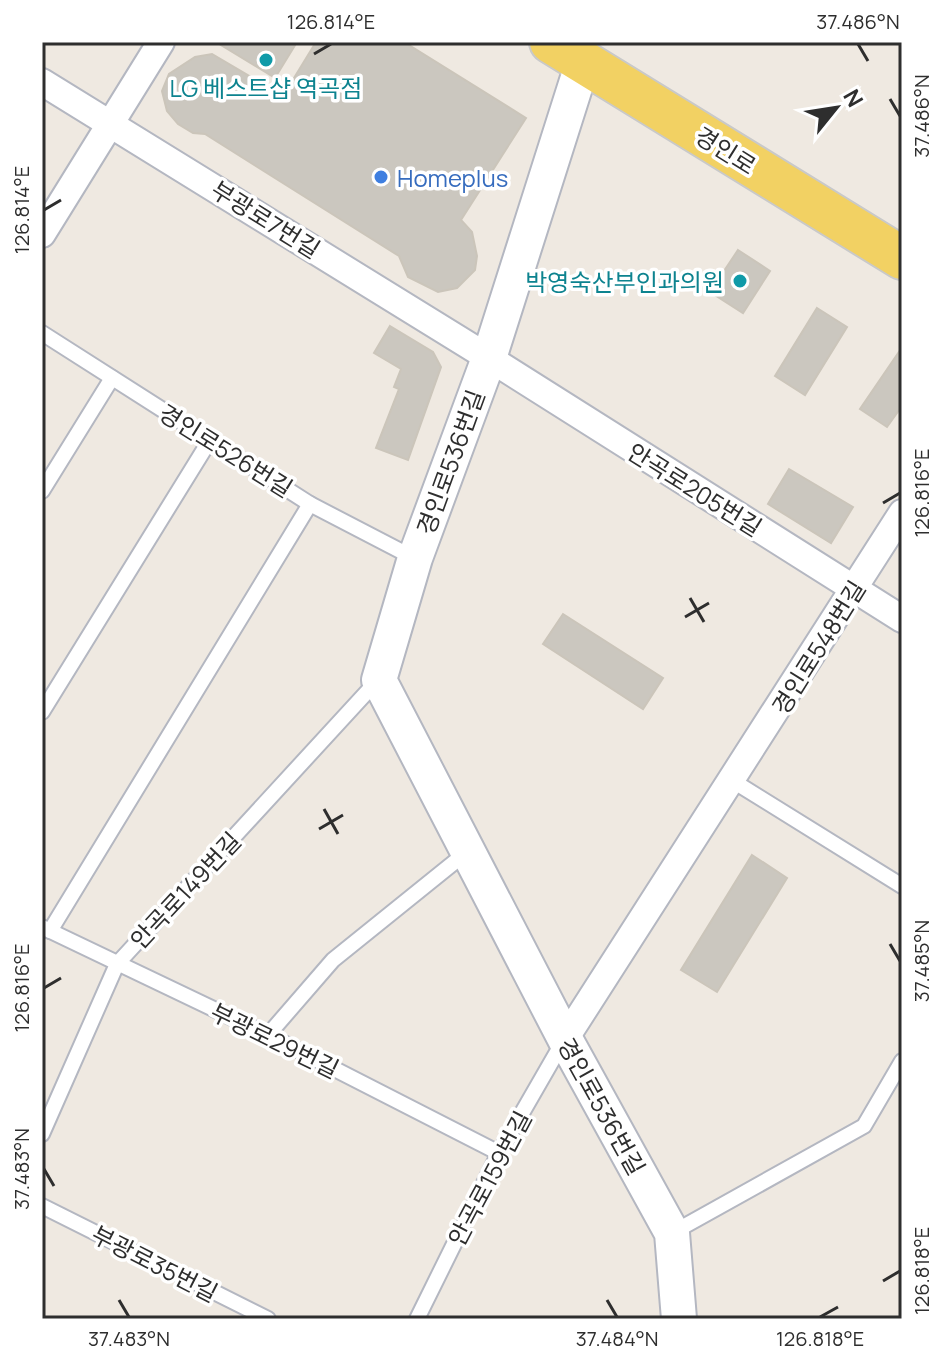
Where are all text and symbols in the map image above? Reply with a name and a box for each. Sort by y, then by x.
text: 126.814°E [287,8,375,35]
text: 37.486°N [816,8,900,35]
marker: LG 베스트샵 역곡점 [257,51,275,69]
north arrow [796,68,876,148]
place label: LG 베스트샵 역곡점 [170,71,362,104]
text: 37.486°N [908,74,935,158]
text: N [836,84,870,112]
street label: 경인로 [689,118,763,182]
place label: Homeplus [397,161,508,194]
text: 126.814°E [8,166,35,254]
marker: Homeplus [372,168,390,186]
street label: 부광로7번길 [205,173,327,265]
place label: 박영숙산부인과의원 [525,265,724,298]
marker: 박영숙산부인과의원 [731,272,749,290]
street label: 경인로536번길 [408,385,492,539]
street label: 경인로526번길 [153,396,299,504]
street label: 안곡로205번길 [622,435,768,543]
text: 126.816°E [908,449,935,537]
street label: 경인로548번길 [764,574,872,720]
street label: 안곡로149번길 [122,824,248,956]
text: 37.485°N [908,920,935,1002]
text: 126.816°E [8,944,35,1032]
street label: 부광로29번길 [205,995,345,1085]
street label: 경인로536번길 [551,1031,653,1181]
street label: 안곡로159번길 [440,1105,538,1251]
text: 37.483°N [8,1128,35,1210]
street label: 부광로35번길 [86,1217,224,1309]
text: 126.818°E [908,1227,935,1315]
text: 37.483°N [88,1325,170,1352]
text: 37.484°N [576,1325,658,1352]
text: 126.818°E [776,1325,864,1352]

